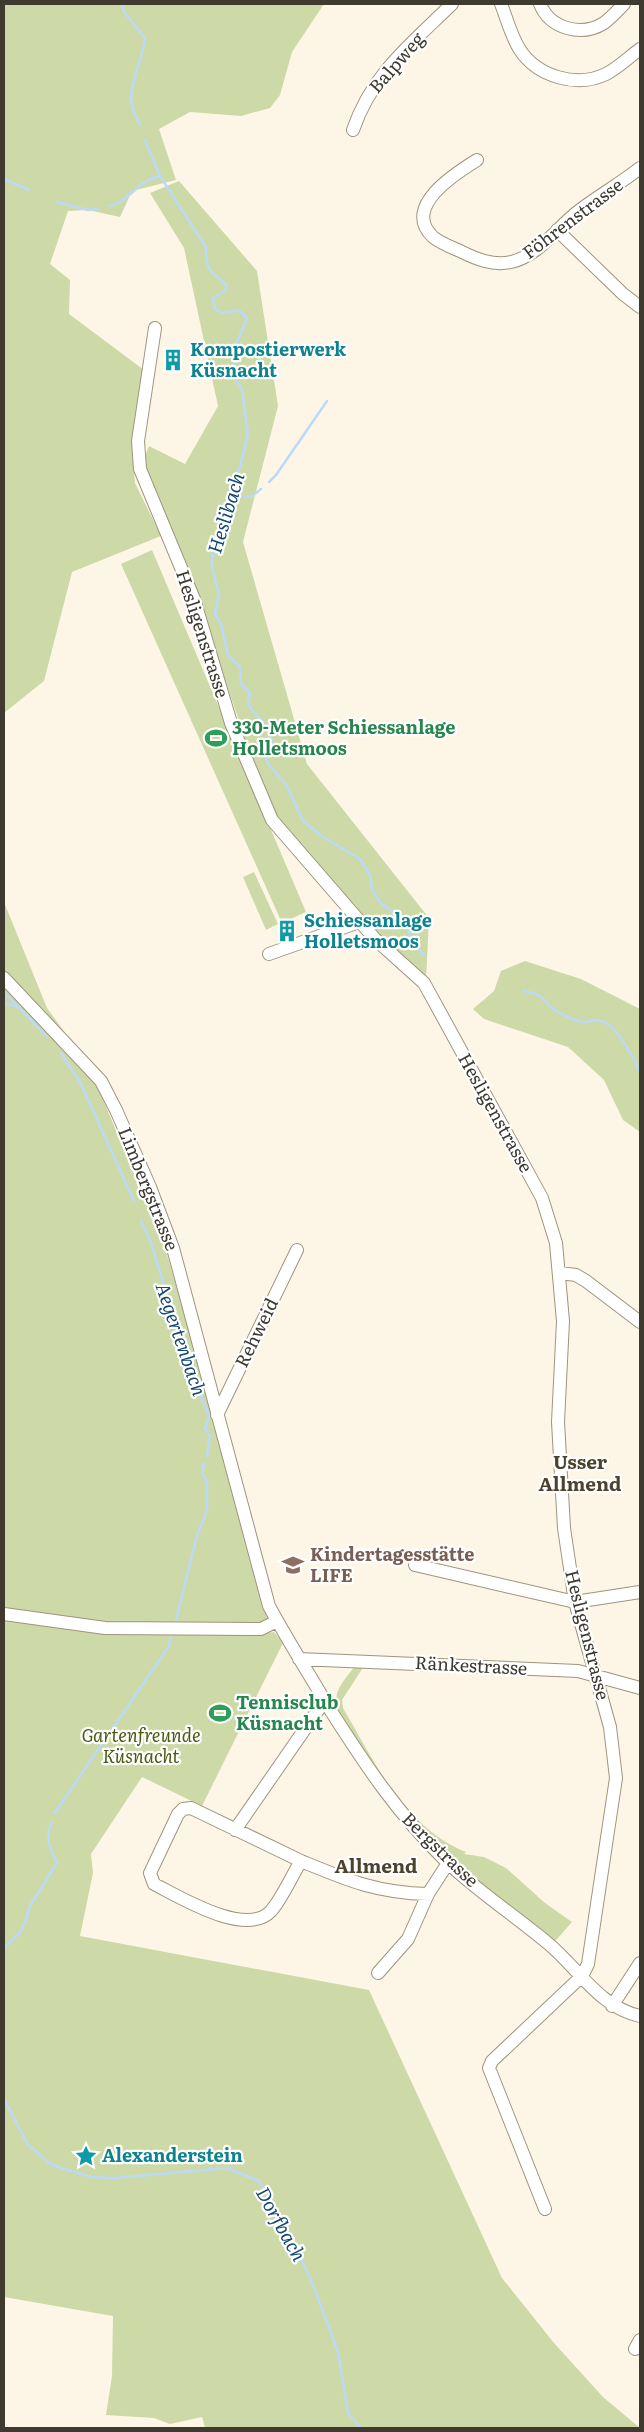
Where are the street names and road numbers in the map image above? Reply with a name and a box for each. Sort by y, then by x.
street label: Balpweg [362,25,431,98]
street label: Föhrenstrasse [516,171,628,265]
street label: Hesligenstrasse [170,566,237,701]
street label: Hesligenstrasse [452,1047,540,1177]
street label: Limbergstrasse [112,1123,186,1254]
street label: Rehweid [227,1293,284,1372]
street label: Hesligenstrasse [559,1567,618,1703]
street label: Ränkestrasse [414,1648,528,1681]
street label: Bergstrasse [397,1805,486,1893]

